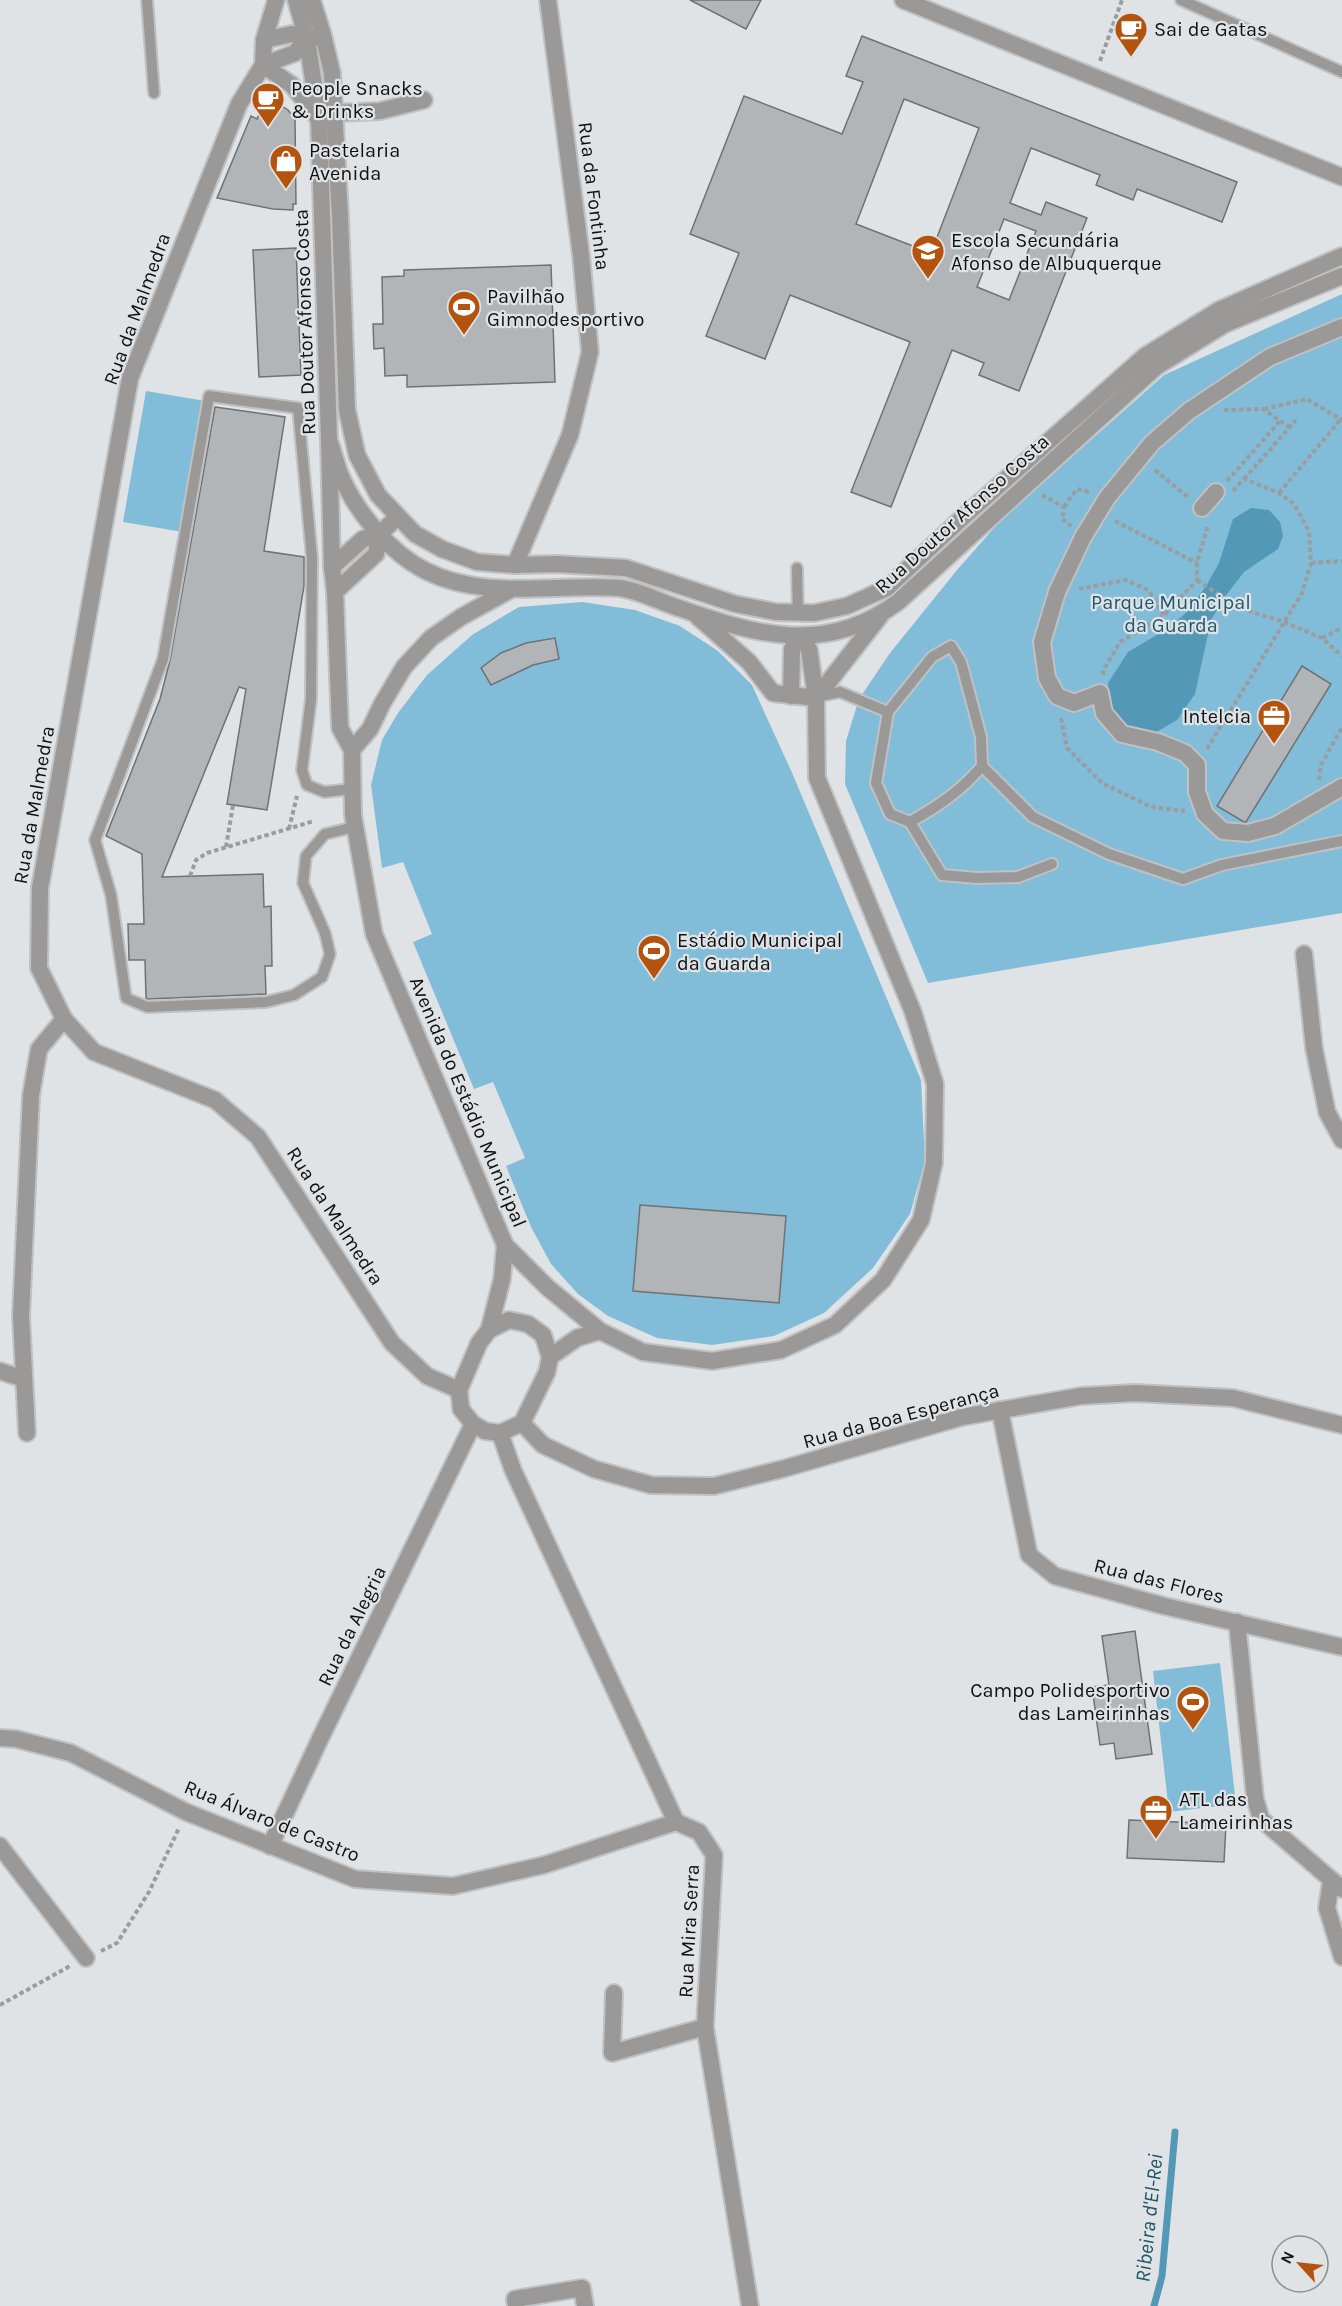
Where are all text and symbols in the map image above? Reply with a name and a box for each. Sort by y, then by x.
cafe icon: Sai de Gatas [1113,11,1149,58]
place label: Sai de Gatas [1154,18,1268,41]
place label: People Snacks & Drinks [291,77,423,123]
cafe icon: People Snacks & Drinks [250,81,286,128]
street label: Rua da Fontinha [573,121,615,271]
place label: Pastelaria Avenida [309,139,400,185]
shop icon: Pastelaria Avenida [268,143,304,190]
street label: Rua Doutor Afonso Costa [290,209,320,435]
place label: Escola Secundária Afonso de Albuquerque [951,229,1162,275]
street label: Rua da Malmedra [99,230,175,388]
school or university icon: Escola Secundária Afonso de Albuquerque [910,233,946,280]
place label: Pavilhão Gimnodesportivo [487,285,645,331]
sports icon: Pavilhão Gimnodesportivo [446,289,482,336]
street label: Rua Doutor Afonso Costa [870,430,1054,598]
park label: Parque Municipal da Guarda [1091,591,1251,637]
office icon: Intelcia [1256,698,1292,745]
place label: Intelcia [1183,705,1251,728]
street label: Rua da Malmedra [9,724,59,886]
place label: Estádio Municipal da Guarda [677,929,842,975]
sports icon: Estádio Municipal da Guarda [636,933,672,980]
street label: Avenida do Estádio Municipal [405,973,531,1231]
street label: Rua da Malmedra [282,1142,388,1290]
street label: Rua da Boa Esperança [800,1379,1002,1453]
street label: Rua das Flores [1092,1554,1226,1608]
street label: Rua da Alegria [313,1562,391,1690]
place label: Campo Polidesportivo das Lameirinhas [970,1679,1170,1725]
sports icon: Campo Polidesportivo das Lameirinhas [1175,1684,1211,1731]
street label: Rua Álvaro de Castro [181,1774,364,1867]
place label: ATL das Lameirinhas [1179,1788,1293,1834]
office icon: ATL das Lameirinhas [1138,1793,1174,1840]
street label: Rua Mira Serra [674,1864,704,1998]
water label: Ribeira d'El-Rei [1130,2152,1168,2284]
north arrow [1270,2234,1330,2294]
text: N [1276,2248,1298,2267]

